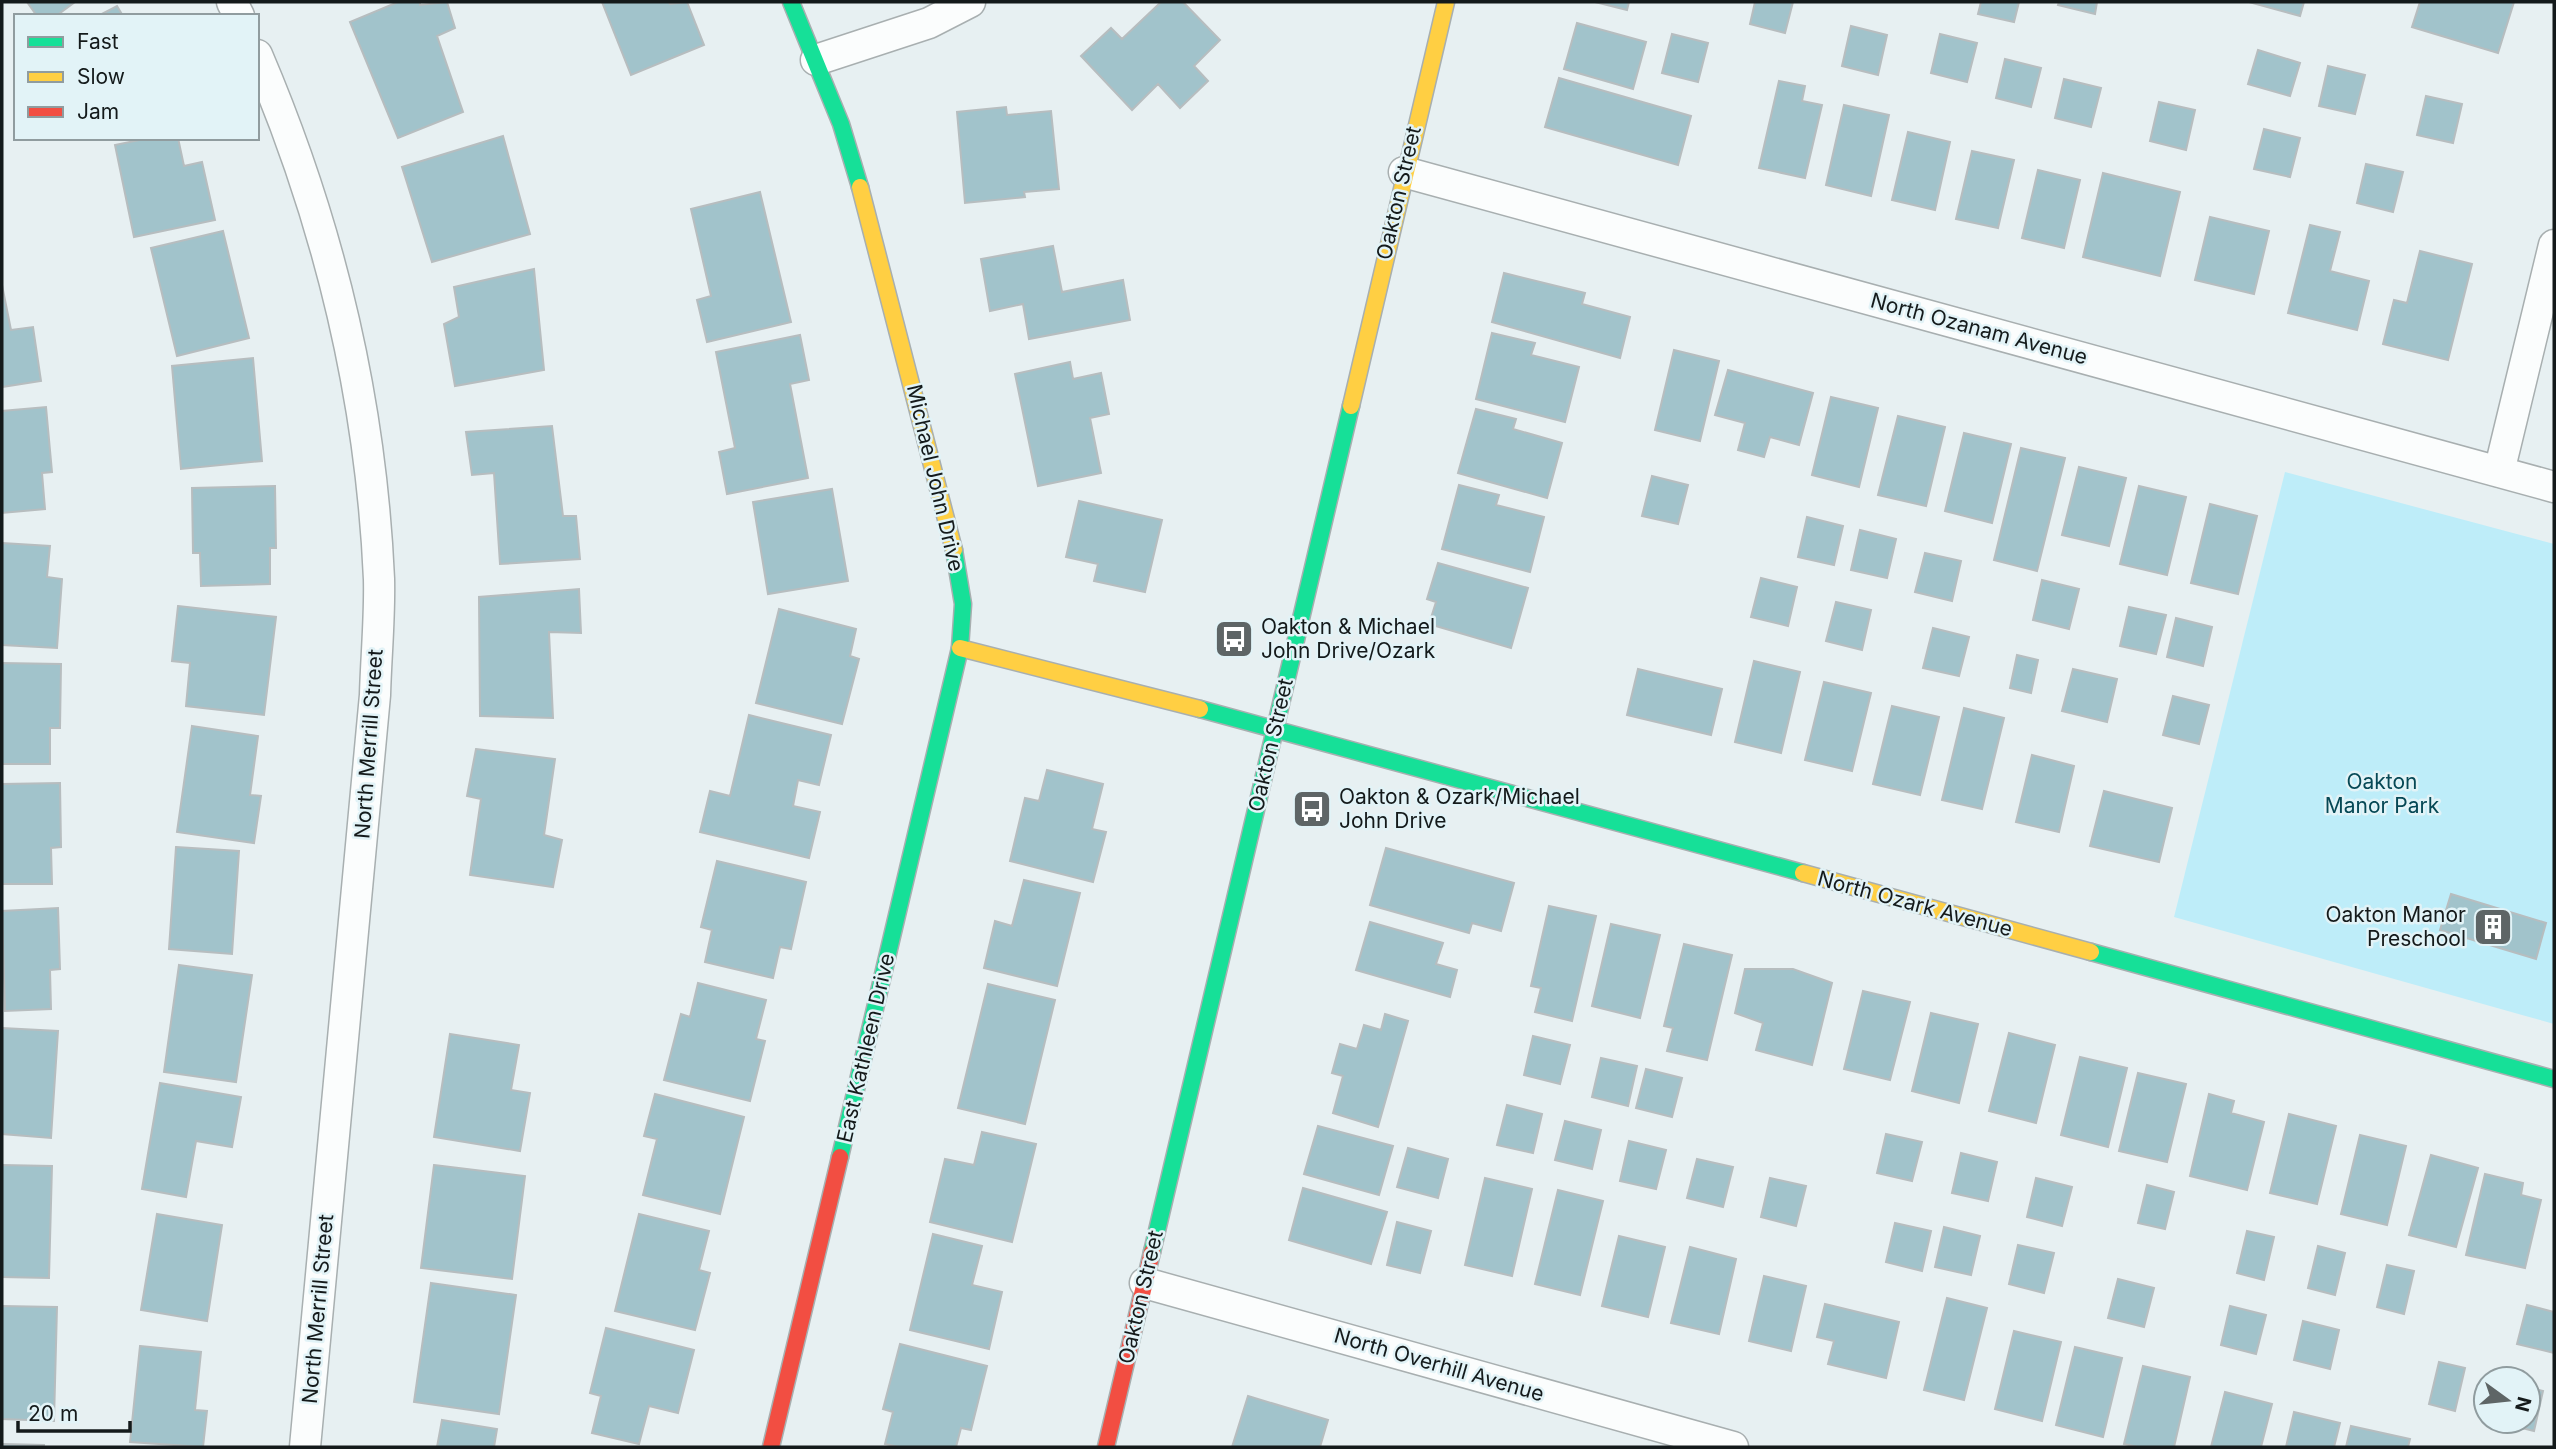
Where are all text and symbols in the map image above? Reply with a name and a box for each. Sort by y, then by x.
legend [14,14,259,140]
text: Fast [77,29,119,54]
text: Slow [77,64,125,89]
text: Jam [77,99,119,124]
street label: Oakton Street [1371,124,1426,262]
street label: North Ozanam Avenue [1868,288,2090,370]
street label: Michael John Drive [902,382,969,574]
place label: Oakton & Michael John Drive/Ozark [1261,614,1436,663]
bus stop icon: Oakton & Michael John Drive/Ozark [1213,618,1255,660]
street label: North Merrill Street [349,648,388,840]
street label: Oakton Street [1243,676,1298,814]
park label: Oakton Manor Park [2325,769,2440,818]
place label: Oakton & Ozark/Michael John Drive [1339,784,1580,833]
bus stop icon: Oakton & Ozark/Michael John Drive [1291,788,1333,830]
street label: North Ozark Avenue [1815,865,2015,942]
place label: Oakton Manor Preschool [2325,902,2466,951]
building icon: Oakton Manor Preschool [2472,906,2514,948]
street label: East Kathleen Drive [832,951,899,1145]
street label: North Merrill Street [297,1213,338,1405]
street label: Oakton Street [1113,1228,1168,1366]
street label: North Overhill Avenue [1331,1323,1547,1406]
north arrow [2472,1365,2542,1435]
scale bar [18,1390,130,1434]
text: N [2510,1394,2536,1414]
text: 20 m [28,1401,78,1426]

